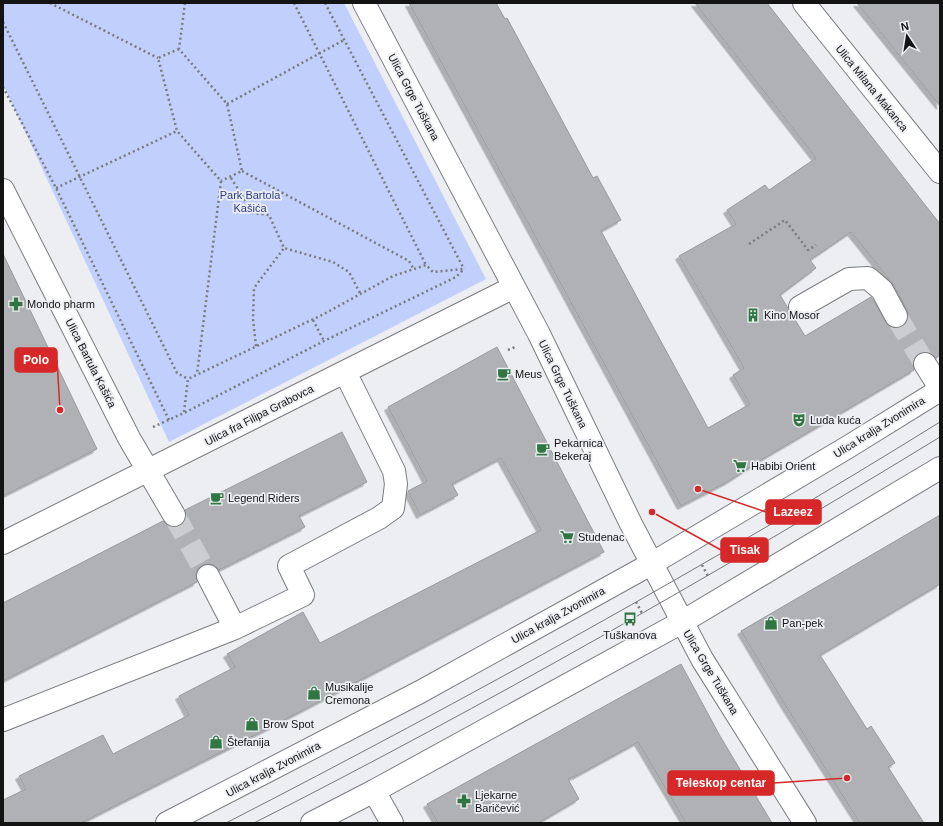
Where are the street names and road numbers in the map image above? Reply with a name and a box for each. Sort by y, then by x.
street label: Ulica Milana Makanca [833,42,911,134]
street label: Ulica Grge Tuškana [386,52,442,143]
street label: Ulica Bartula Kašića [63,316,119,410]
street label: Ulica Grge Tuškana [536,338,590,431]
street label: Ulica fra Filipa Grabovca [203,382,316,448]
street label: Ulica kralja Zvonimira [831,394,928,460]
street label: Ulica kralja Zvonimira [509,584,608,646]
street label: Ulica Grge Tuškana [681,628,741,717]
street label: Ulica kralja Zvonimira [224,739,323,799]

